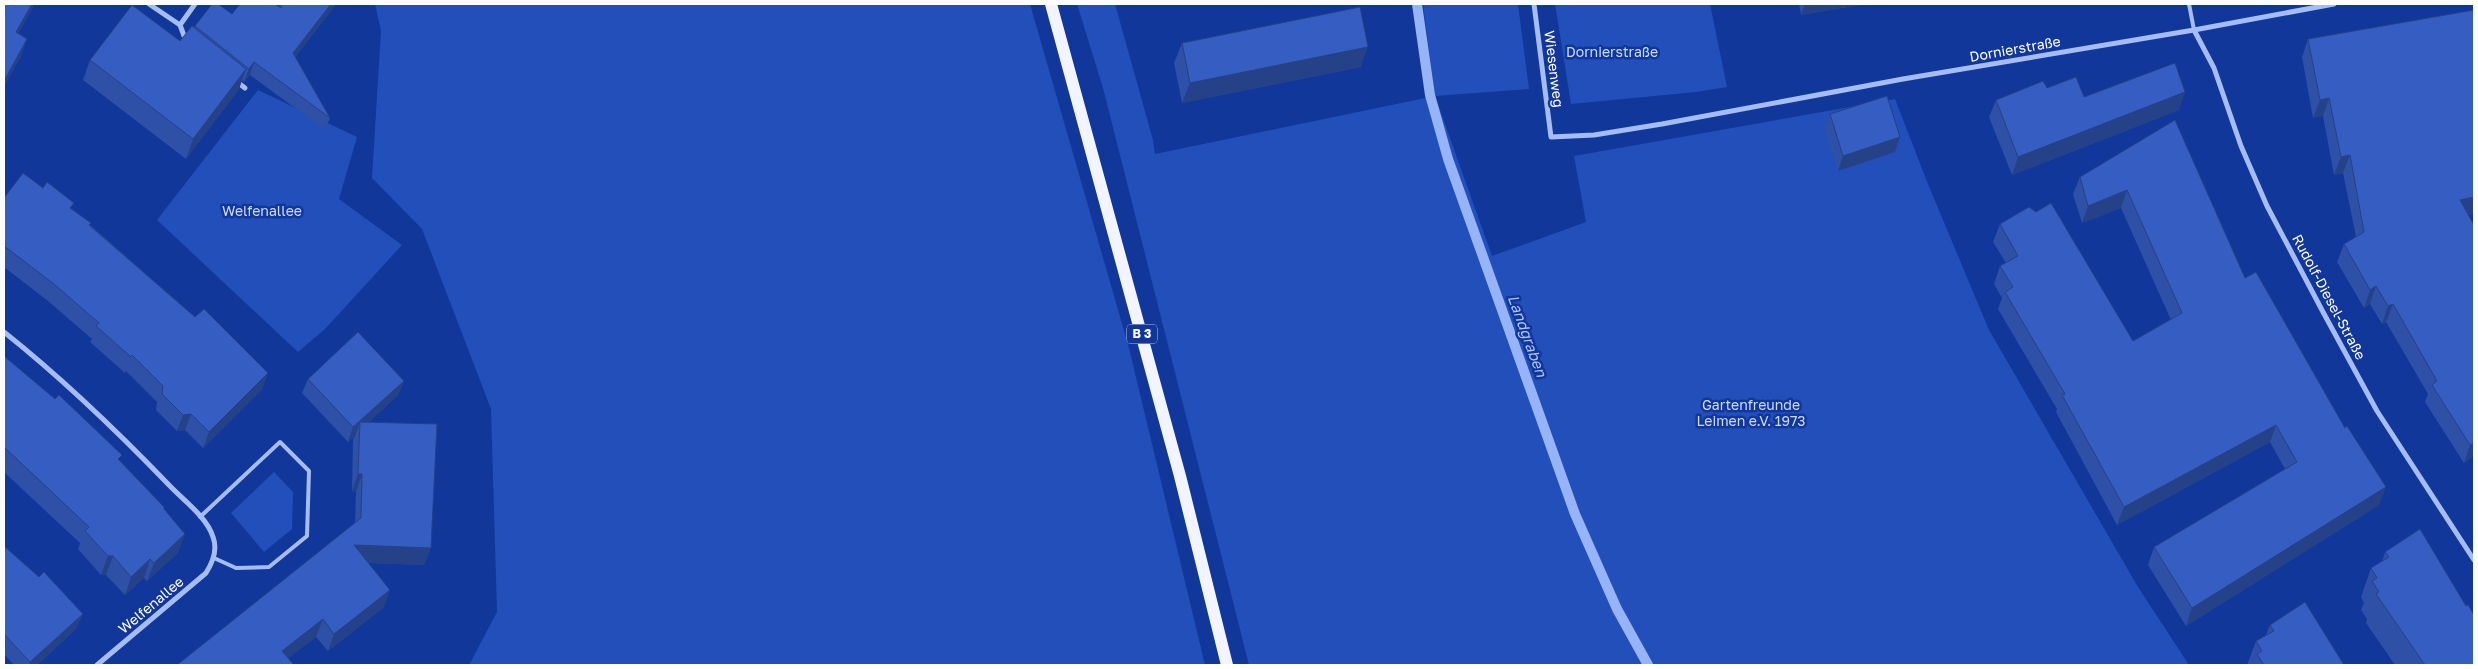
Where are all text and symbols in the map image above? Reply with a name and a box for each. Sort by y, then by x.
street label: Wiesenweg [1541,30,1568,108]
street label: Dornierstraße [1968,32,2062,65]
park label: Dornierstraße [1566,43,1658,60]
park label: Welfenallee [222,202,302,219]
street label: Rudolf-Diesel-Straße [2289,231,2370,362]
water label: Landgraben [1504,292,1551,380]
road number: B 3 [1127,324,1157,344]
park label: Gartenfreunde Leimen e.V. 1973 [1696,396,1806,429]
street label: Welfenallee [115,572,187,637]

